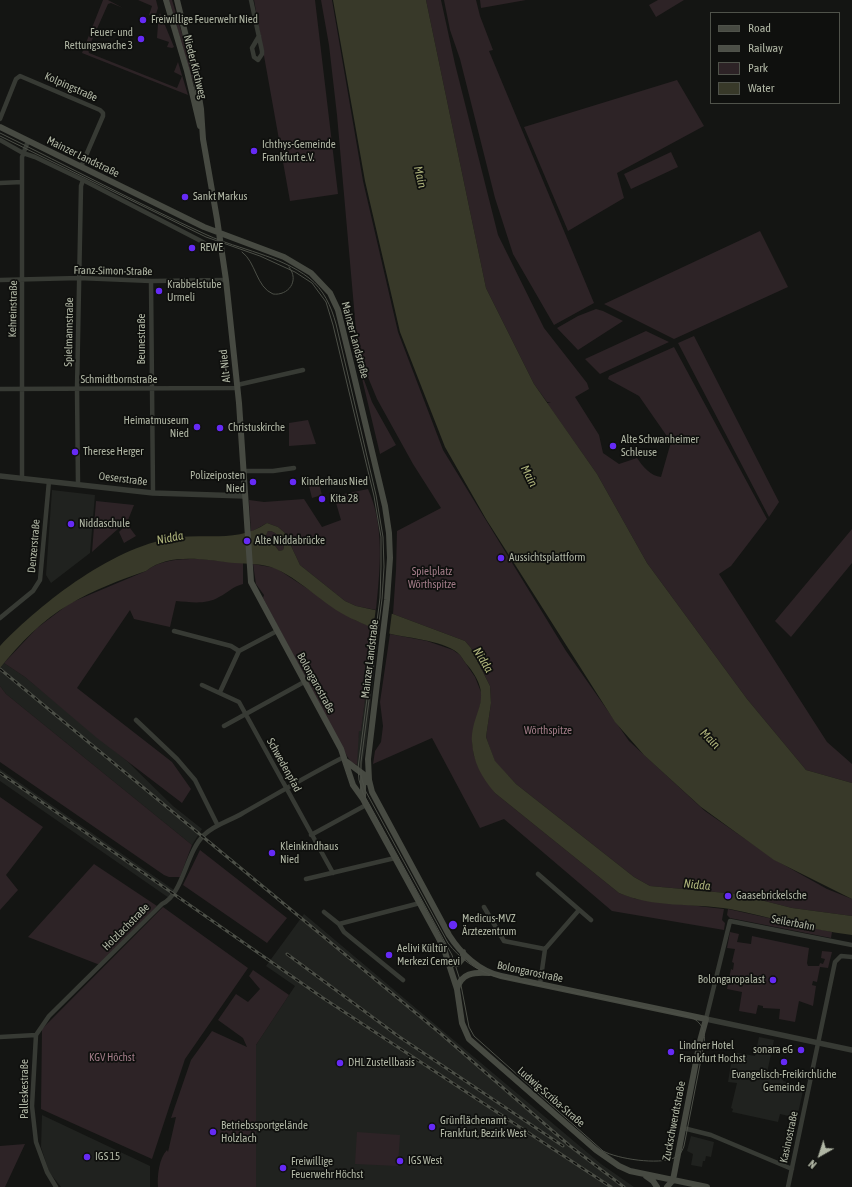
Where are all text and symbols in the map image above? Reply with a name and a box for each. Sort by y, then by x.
legend [710,12,840,104]
place label: Freiwillige Feuerwehr Nied [151,13,258,27]
marker: Freiwillige Feuerwehr Nied [138,15,148,25]
text: Road [748,21,771,35]
place label: Feuer- und Rettungswache 3 [64,26,133,52]
marker: Feuer- und Rettungswache 3 [136,34,146,44]
street label: Nieder Kirchweg [181,34,209,100]
text: Railway [748,41,783,55]
text: Park [748,61,768,75]
street label: Kolpingstraße [43,69,99,105]
text: Water [748,81,774,95]
street label: Mainzer Landstraße [45,134,121,180]
place label: Ichthys-Gemeinde Frankfurt e.V. [262,138,336,164]
marker: Ichthys-Gemeinde Frankfurt e.V. [249,146,259,156]
water label: Main [410,165,430,189]
place label: Sankt Markus [193,190,247,204]
marker: Sankt Markus [180,192,190,202]
place label: REWE [200,241,223,255]
marker: REWE [187,243,197,253]
street label: Franz-Simon-Straße [73,264,153,278]
place label: Krabbelstube Urmeli [167,278,221,304]
street label: Kehreinstraße [6,280,20,338]
marker: Krabbelstube Urmeli [154,286,164,296]
street label: Spielmannstraße [62,297,76,367]
street label: Mainzer Landstraße [338,300,372,380]
street label: Beunestraße [135,313,149,365]
street label: Alt-Nied [217,349,233,383]
street label: Schmidtbornstraße [80,373,158,387]
place label: Heimatmuseum Nied [124,414,189,440]
place label: Christuskirche [228,421,285,435]
marker: Heimatmuseum Nied [192,422,202,432]
marker: Christuskirche [215,423,225,433]
place label: Alte Schwanheimer Schleuse [621,433,699,459]
marker: Alte Schwanheimer Schleuse [608,441,618,451]
place label: Therese Herger [83,445,144,459]
marker: Therese Herger [70,447,80,457]
water label: Main [518,463,540,489]
street label: Oeserstraße [98,469,148,489]
place label: Polizeiposten Nied [190,469,245,495]
place label: Kinderhaus Nied [301,475,368,489]
marker: Polizeiposten Nied [248,477,258,487]
marker: Kinderhaus Nied [288,477,298,487]
place label: Kita 28 [330,492,358,506]
marker: Kita 28 [317,494,327,504]
place label: Niddaschule [79,517,130,531]
street label: Denzerstraße [25,519,43,573]
marker: Niddaschule [66,519,76,529]
water label: Nidda [155,528,185,548]
place label: Alte Niddabrücke [255,534,325,548]
marker: Alte Niddabrücke [242,536,252,546]
place label: Aussichtsplattform [509,551,585,565]
marker: Aussichtsplattform [496,553,506,563]
park label: Spielplatz Wörthspitze [408,565,456,591]
street label: Mainzer Landstraße [359,619,381,699]
water label: Nidda [470,645,496,675]
street label: Bolongarostraße [294,650,338,716]
park label: Wörthspitze [524,724,572,738]
water label: Main [697,726,723,752]
street label: Schwedenpfad [264,736,304,794]
place label: Kleinkindhaus Nied [280,840,338,866]
marker: Kleinkindhaus Nied [267,848,277,858]
water label: Nidda [683,876,711,894]
place label: Gaasebrickelsche [736,889,807,903]
marker: Gaasebrickelsche [723,891,733,901]
street label: Holzlachstraße [100,901,152,953]
place label: Medicus-MVZ Ärztezentrum [462,912,516,938]
street label: Seilerbahn [770,912,816,934]
marker: Medicus-MVZ Ärztezentrum [447,919,459,931]
place label: Aelivi Kültür Merkezi Cemevi [397,942,460,968]
marker: Aelivi Kültür Merkezi Cemevi [384,950,394,960]
street label: Bolongarostraße [496,959,564,985]
place label: Bolongaropalast [698,973,765,987]
marker: Bolongaropalast [768,975,778,985]
place label: Lindner Hotel Frankfurt Hochst [679,1039,746,1065]
place label: sonara eG [753,1043,793,1057]
marker: sonara eG [796,1045,806,1055]
marker: Lindner Hotel Frankfurt Hochst [666,1047,676,1057]
park label: KGV Höchst [89,1051,135,1065]
place label: DHL Zustellbasis [348,1056,415,1070]
marker: Evangelisch-Freikirchliche Gemeinde [779,1057,789,1067]
marker: DHL Zustellbasis [335,1058,345,1068]
street label: Palleskestraße [18,1059,32,1119]
street label: Ludwig-Scriba-Straße [515,1064,587,1130]
place label: Evangelisch-Freikirchliche Gemeinde [731,1068,837,1094]
street label: Zuckschwerdtstraße [660,1080,688,1162]
street label: Kasinostraße [777,1110,801,1164]
place label: Grünflächenamt Frankfurt, Bezirk West [440,1114,527,1140]
place label: Betriebssportgelände Holzlach [221,1119,308,1145]
marker: Grünflächenamt Frankfurt, Bezirk West [427,1122,437,1132]
marker: Betriebssportgelände Holzlach [208,1127,218,1137]
north arrow [800,1135,840,1175]
place label: IGS 15 [95,1150,120,1164]
marker: IGS 15 [82,1152,92,1162]
place label: IGS West [408,1154,442,1168]
place label: Freiwillige Feuerwehr Höchst [291,1155,363,1181]
marker: IGS West [395,1156,405,1166]
text: N [806,1158,819,1171]
marker: Freiwillige Feuerwehr Höchst [278,1163,288,1173]

